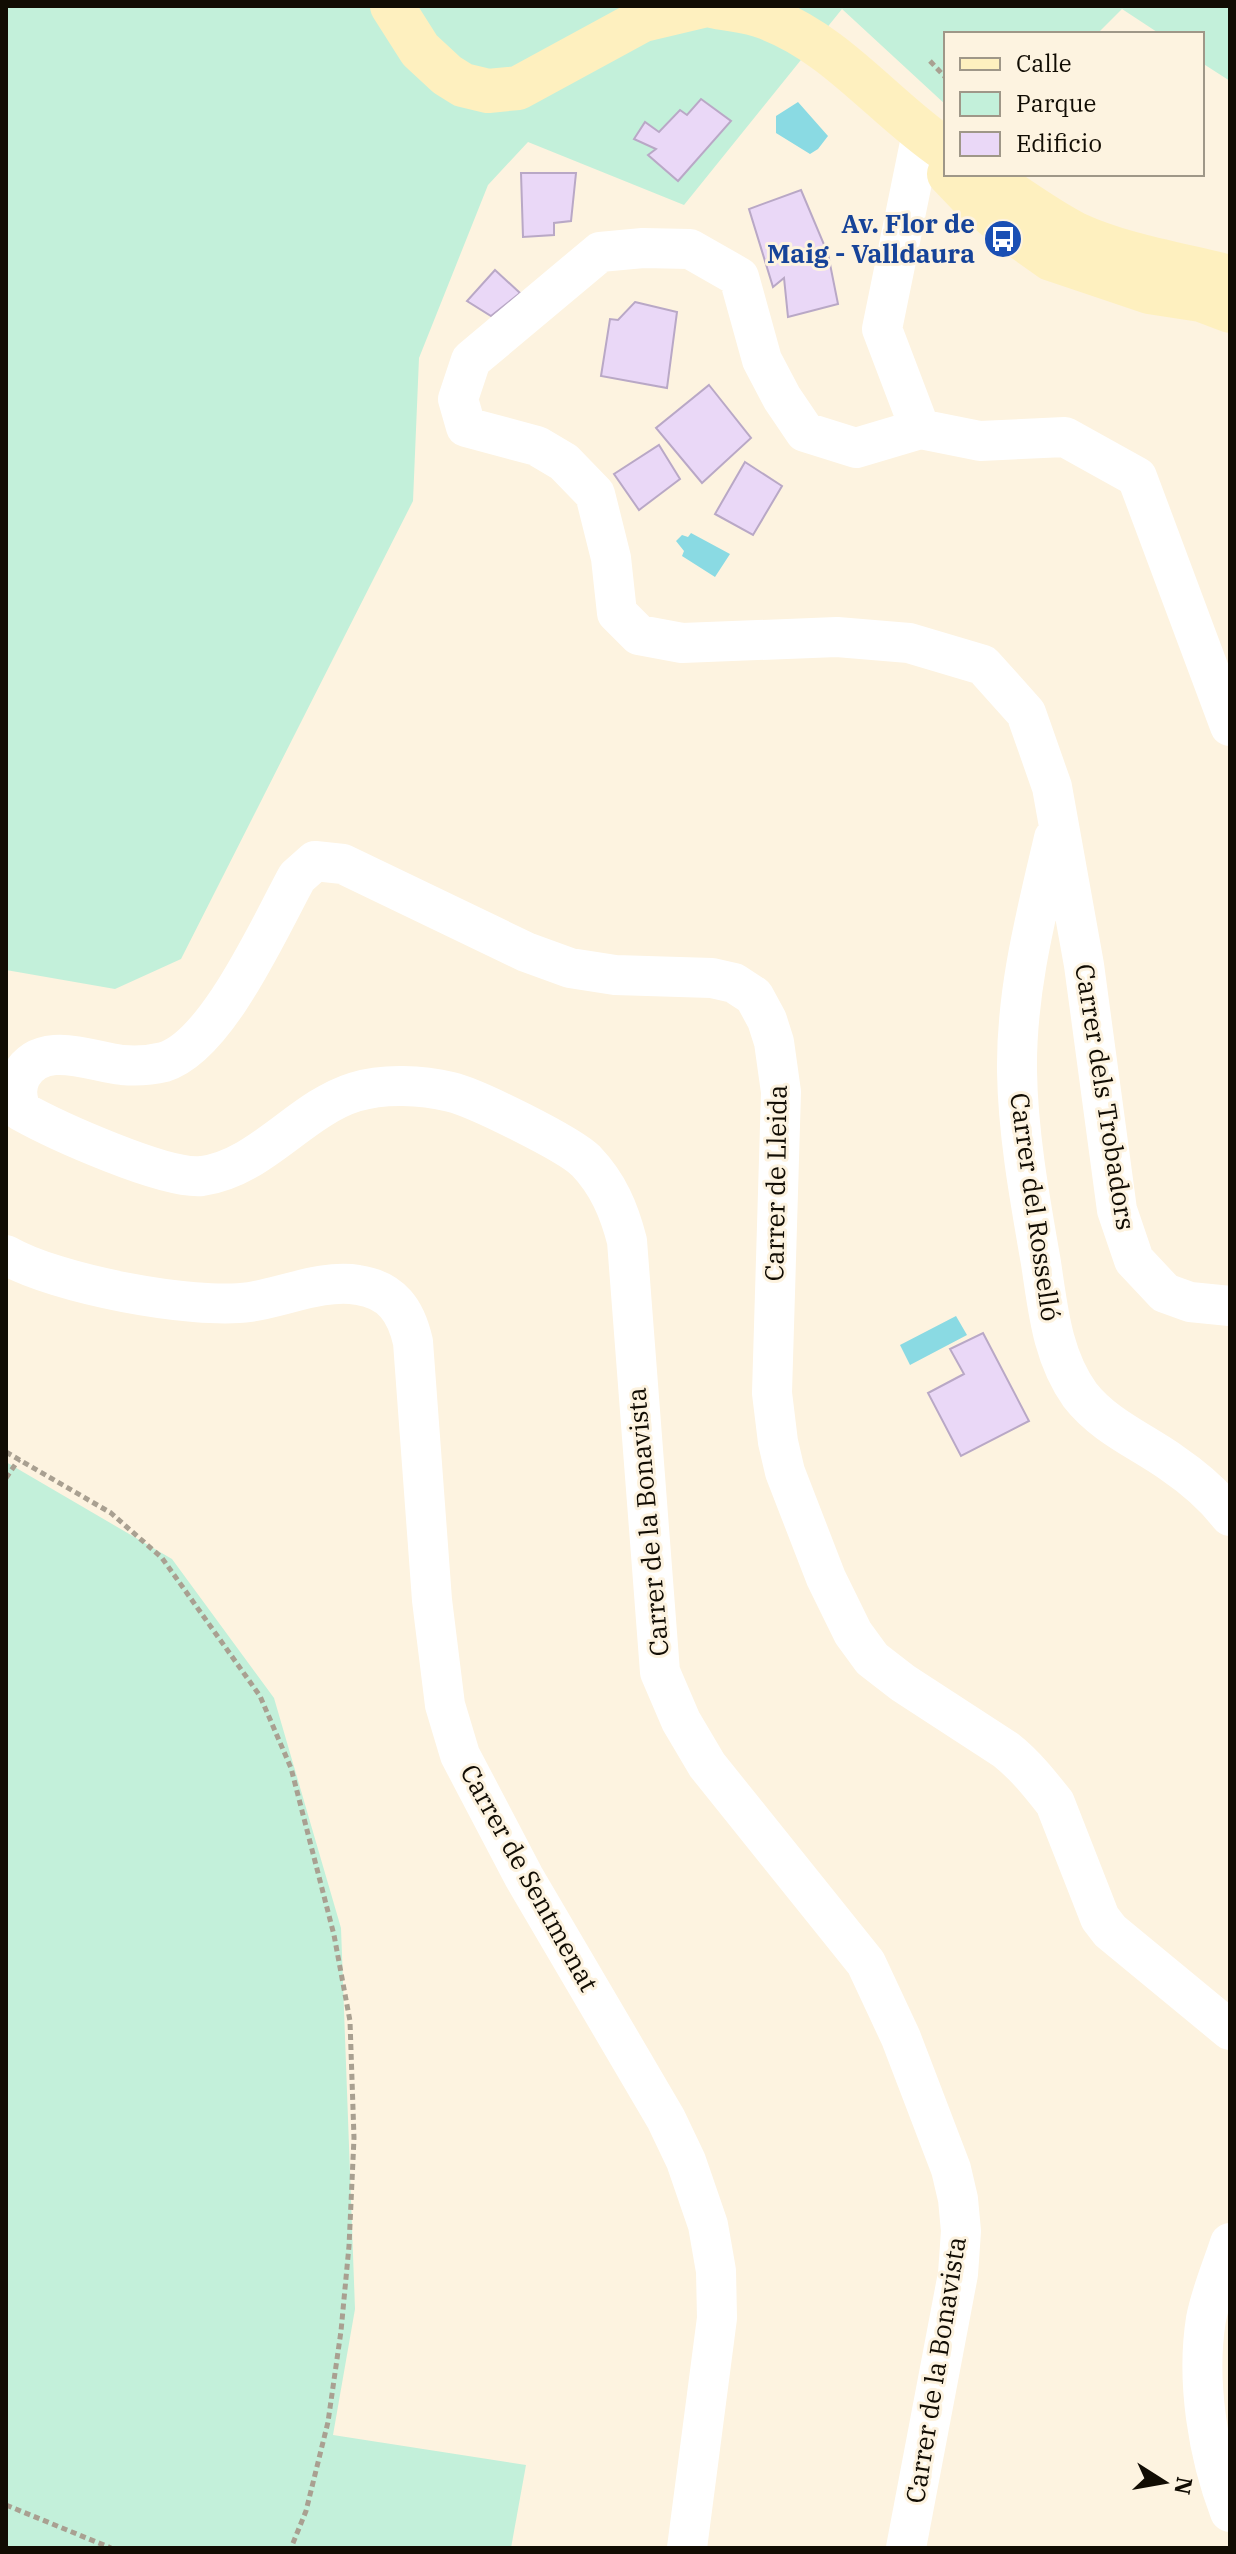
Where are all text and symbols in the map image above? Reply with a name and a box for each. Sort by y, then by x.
legend [944,32,1204,176]
text: Calle [1016,47,1072,79]
text: Parque [1016,87,1096,119]
text: Edificio [1016,127,1102,159]
place label: Av. Flor de Maig - Valldaura [767,206,975,270]
bus stop icon: Av. Flor de Maig - Valldaura [982,218,1024,260]
street label: Carrer dels Trobadors [1068,961,1144,1232]
street label: Carrer de Lleida [756,1084,794,1282]
street label: Carrer del Rosselló [1003,1091,1069,1323]
street label: Carrer de la Bonavista [618,1386,676,1658]
street label: Carrer de Sentmenat [453,1758,606,1997]
street label: Carrer de la Bonavista [897,2234,973,2506]
north arrow [1124,2442,1204,2522]
text: N [1168,2475,1200,2497]

